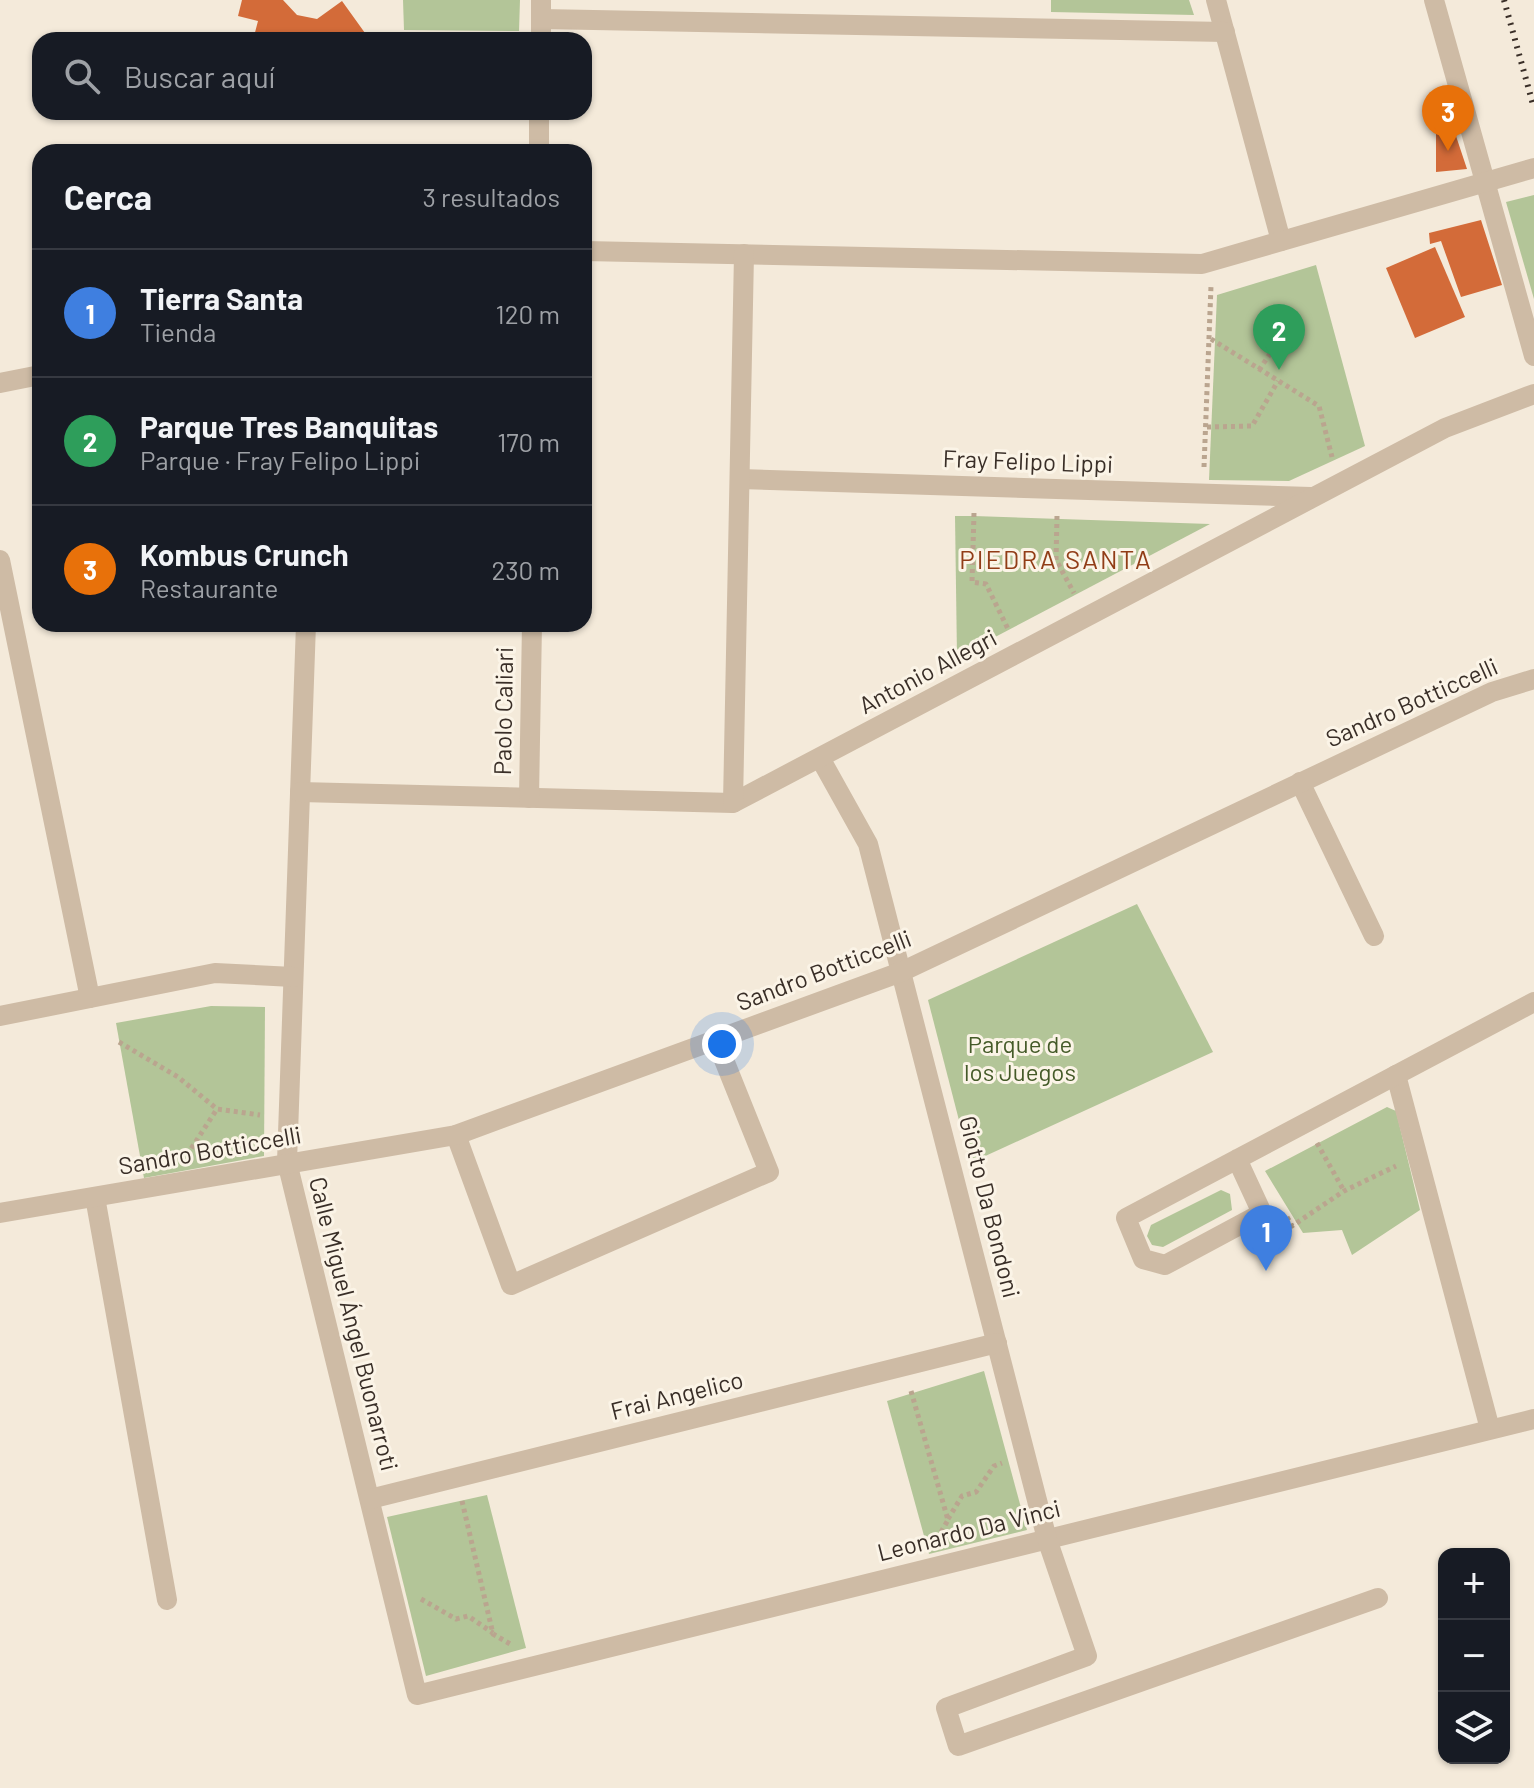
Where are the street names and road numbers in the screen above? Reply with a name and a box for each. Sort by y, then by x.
street label: Fray Felipo Lippi [942,443,1114,478]
street label: Antonio Allegri [853,622,1001,719]
street label: Paolo Caliari [487,647,518,775]
street label: Sandro Botticcelli [1321,651,1502,752]
street label: Sandro Botticcelli [732,923,915,1016]
street label: Giotto Da Bondoni [954,1113,1027,1301]
street label: Sandro Botticcelli [116,1119,303,1180]
street label: Calle Miguel Ángel Buonarroti [304,1174,405,1474]
street label: Frai Angelico [607,1364,746,1425]
street label: Leonardo Da Vinci [874,1493,1063,1566]

